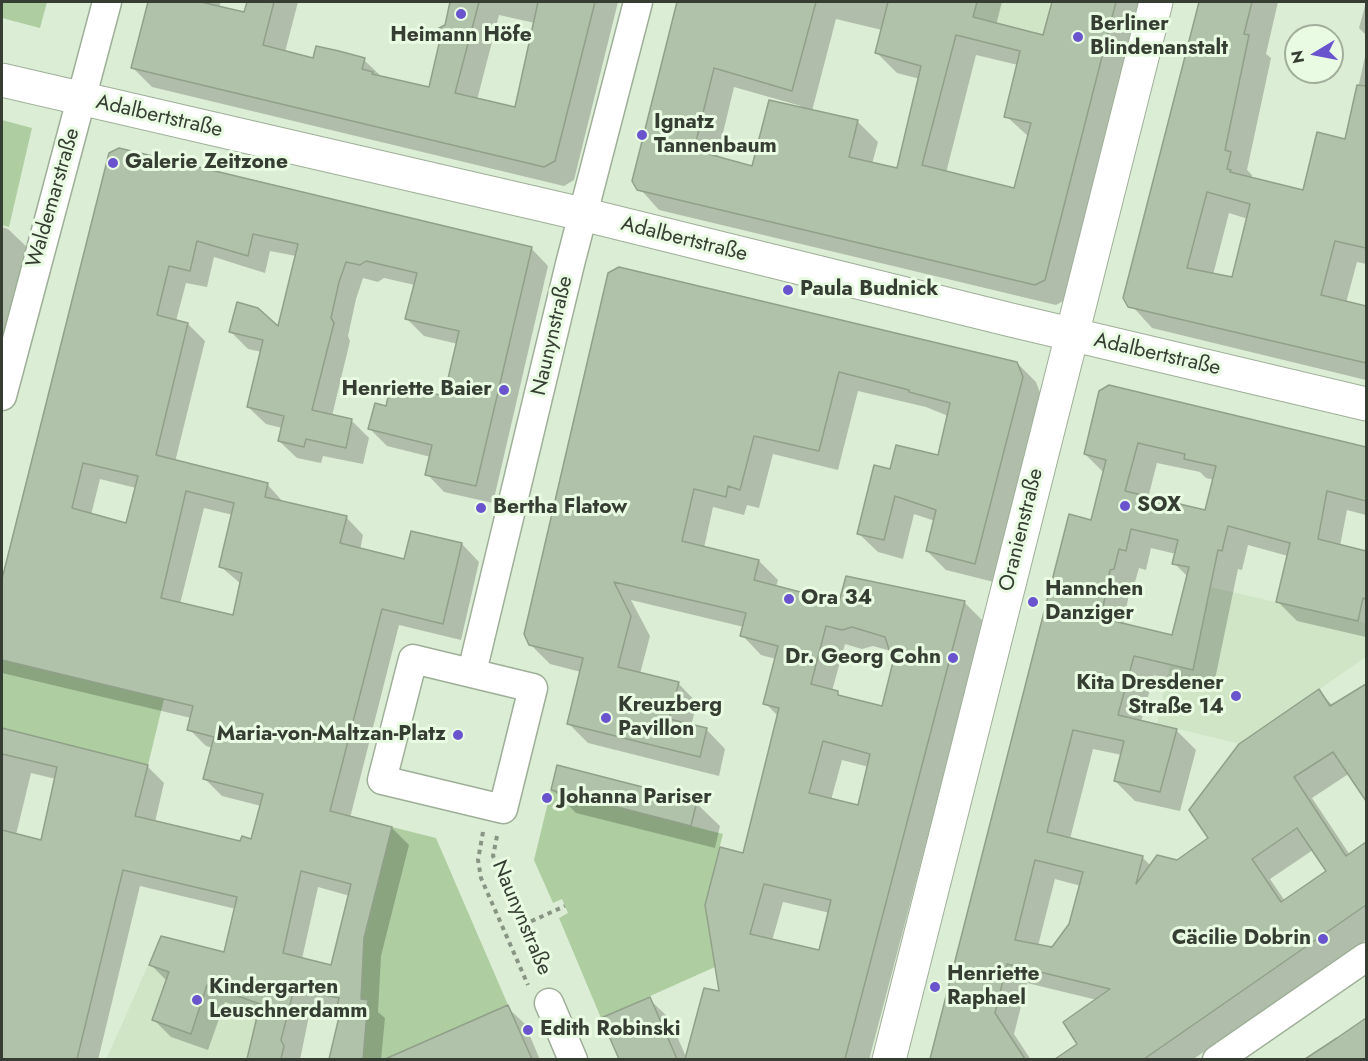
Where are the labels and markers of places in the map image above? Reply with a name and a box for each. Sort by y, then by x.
marker: Heimann Höfe [454,7,468,21]
place label: Berliner Blindenanstalt [1090,12,1228,62]
place label: Heimann Höfe [390,23,532,49]
marker: Berliner Blindenanstalt [1071,30,1085,44]
place label: Ignatz Tannenbaum [654,110,777,160]
marker: Ignatz Tannenbaum [635,128,649,142]
place label: Galerie Zeitzone [125,150,288,176]
marker: Galerie Zeitzone [106,156,120,170]
place label: Paula Budnick [800,277,938,303]
marker: Paula Budnick [781,283,795,297]
place label: Henriette Baier [342,377,492,403]
marker: Henriette Baier [497,383,511,397]
place label: SOX [1137,493,1181,519]
place label: Bertha Flatow [493,495,627,521]
marker: SOX [1118,499,1132,513]
marker: Bertha Flatow [474,501,488,515]
place label: Hannchen Danziger [1045,577,1143,627]
place label: Ora 34 [801,586,872,612]
marker: Ora 34 [782,592,796,606]
marker: Hannchen Danziger [1026,595,1040,609]
place label: Dr. Georg Cohn [785,645,941,671]
marker: Dr. Georg Cohn [946,651,960,665]
place label: Kita Dresdener Straße 14 [1076,671,1224,721]
marker: Kita Dresdener Straße 14 [1229,689,1243,703]
place label: Kreuzberg Pavillon [618,693,722,743]
marker: Kreuzberg Pavillon [599,711,613,725]
place label: Maria-von-Maltzan-Platz [217,722,446,748]
marker: Maria-von-Maltzan-Platz [451,728,465,742]
place label: Johanna Pariser [559,785,712,811]
marker: Johanna Pariser [540,791,554,805]
place label: Cäcilie Dobrin [1172,926,1311,952]
marker: Cäcilie Dobrin [1316,932,1330,946]
place label: Henriette Raphael [947,962,1039,1012]
place label: Kindergarten Leuschnerdamm [209,975,368,1025]
marker: Henriette Raphael [928,980,942,994]
marker: Kindergarten Leuschnerdamm [190,993,204,1007]
place label: Edith Robinski [540,1017,681,1043]
marker: Edith Robinski [521,1023,535,1037]

